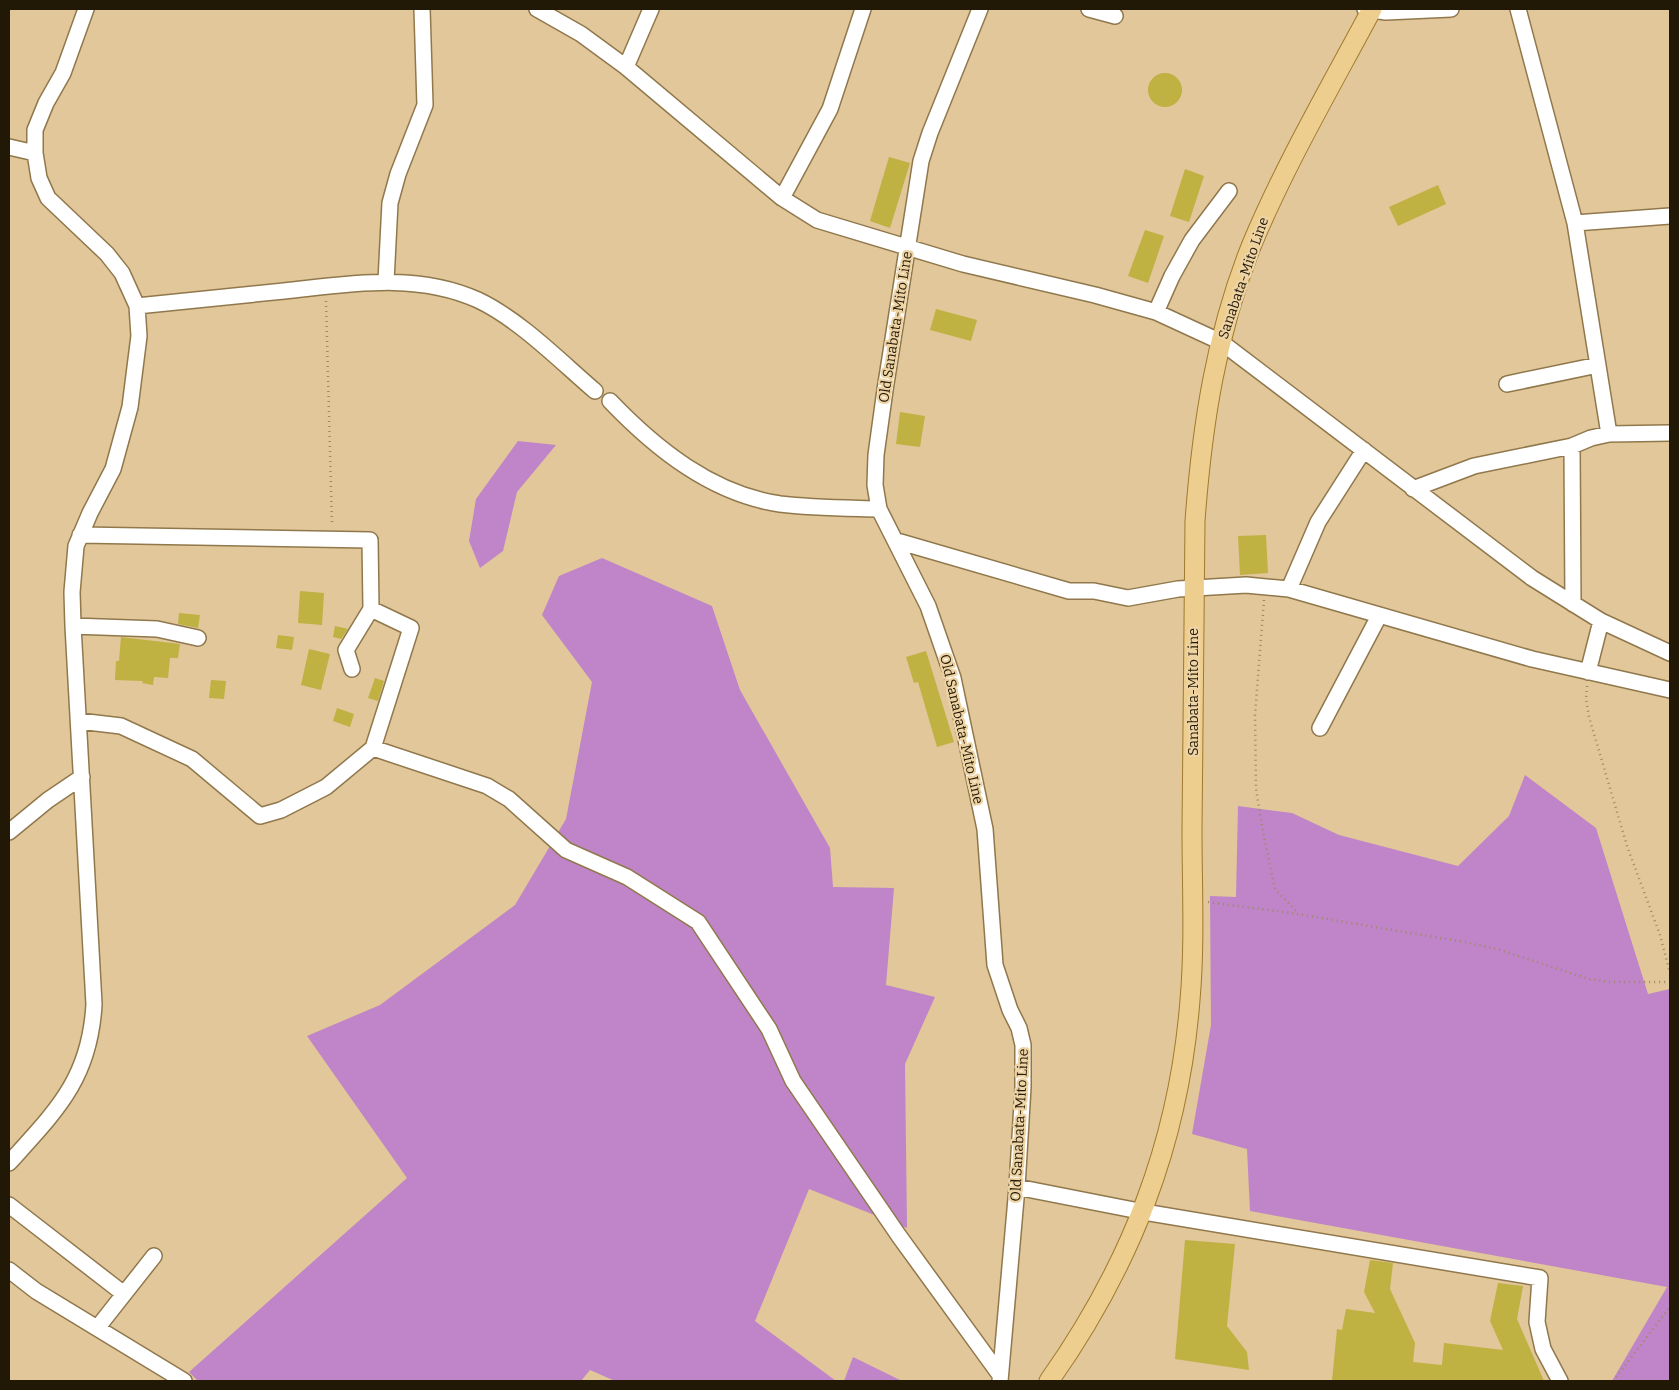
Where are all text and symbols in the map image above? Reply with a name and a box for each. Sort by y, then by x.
street label: Sanabata-Mito Line [1215,215,1272,341]
street label: Old Sanabata-Mito Line [875,250,916,404]
street label: Sanabata-Mito Line [1185,628,1202,756]
street label: Old Sanabata-Mito Line [936,653,987,806]
street label: Old Sanabata-Mito Line [1007,1048,1032,1202]

